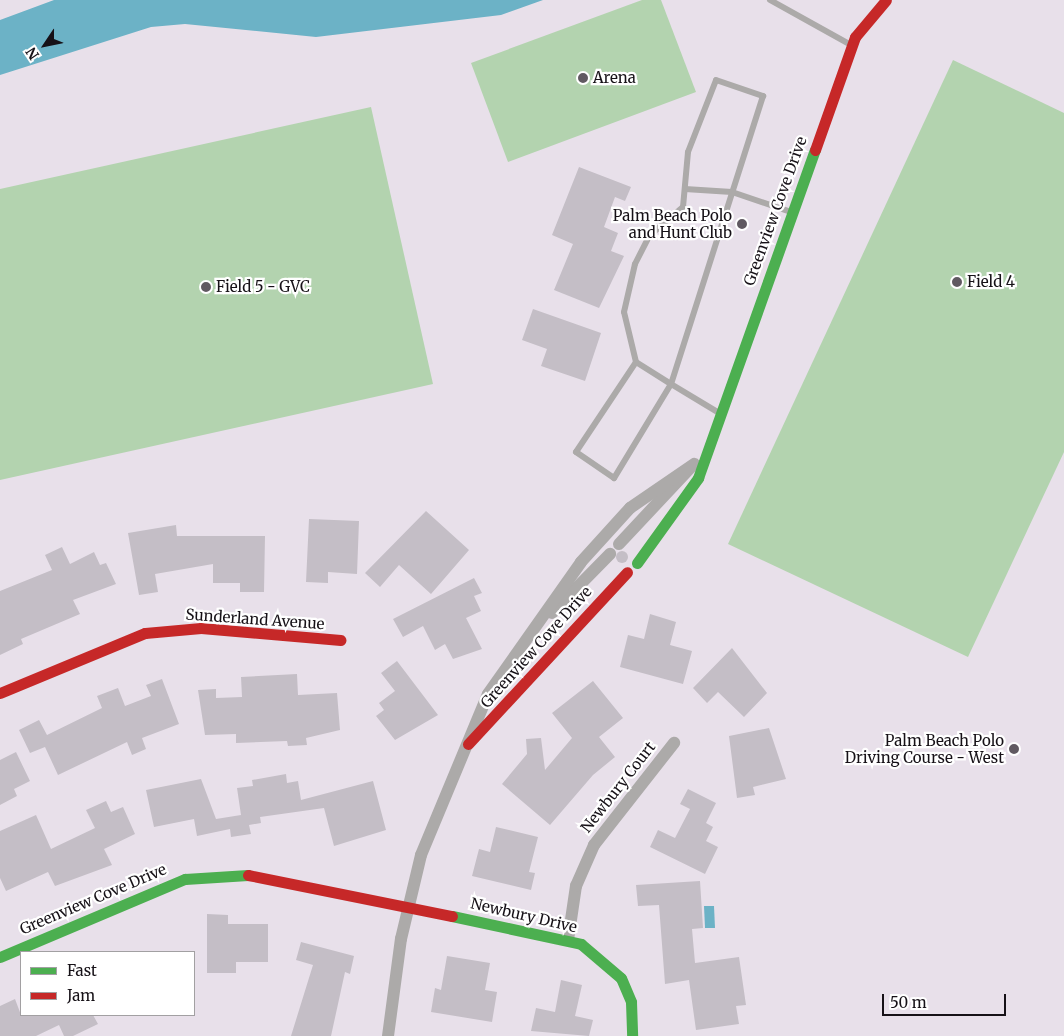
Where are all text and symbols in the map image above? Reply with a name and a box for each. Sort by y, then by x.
north arrow [20,20,70,70]
text: N [22,44,43,63]
place label: Arena [593,69,636,87]
marker: Arena [577,72,589,84]
street label: Greenview Cove Drive [740,134,810,288]
place label: Palm Beach Polo and Hunt Club [613,206,732,241]
marker: Palm Beach Polo and Hunt Club [736,218,748,230]
place label: Field 4 [967,273,1015,291]
marker: Field 4 [951,276,963,288]
place label: Field 5 - GVC [216,278,310,296]
marker: Field 5 - GVC [200,281,212,293]
street label: Greenview Cove Drive [477,583,595,711]
street label: Sunderland Avenue [185,605,325,633]
place label: Palm Beach Polo Driving Course - West [845,731,1004,766]
street label: Newbury Court [577,738,659,836]
marker: Palm Beach Polo Driving Course - West [1008,743,1020,755]
street label: Greenview Cove Drive [17,860,169,938]
street label: Newbury Drive [469,894,579,936]
legend [20,951,195,1016]
text: Fast [67,961,97,980]
scale bar [884,984,1008,1016]
text: Jam [67,986,95,1005]
text: 50 m [890,993,927,1012]

